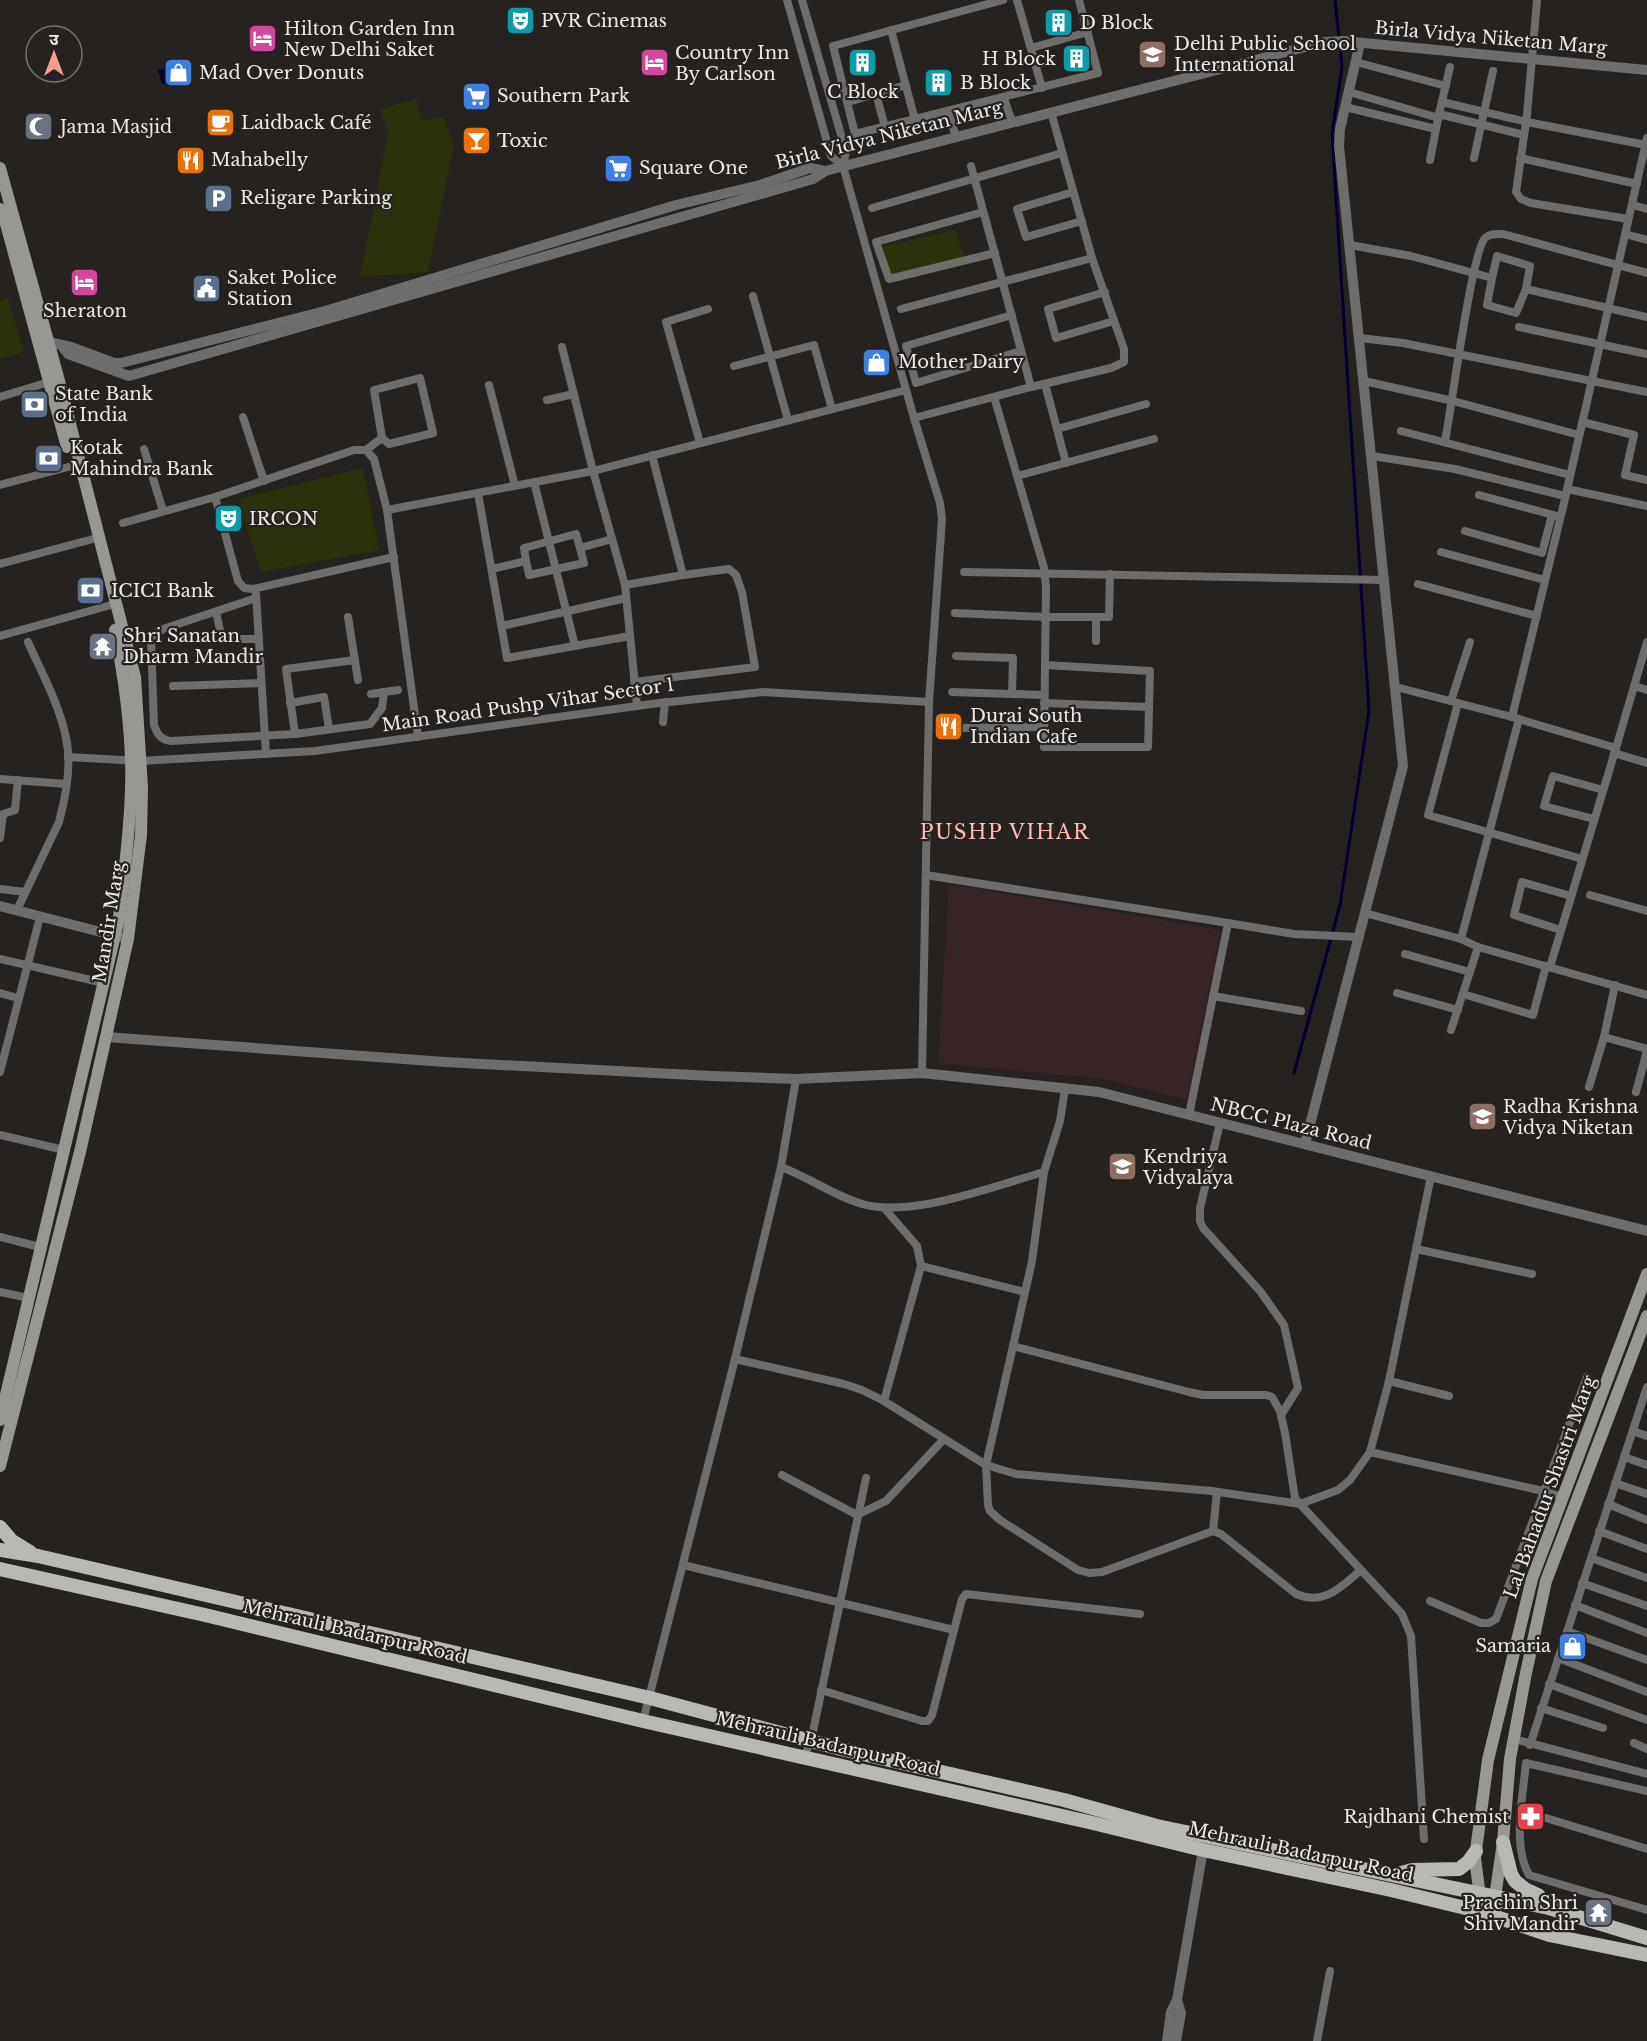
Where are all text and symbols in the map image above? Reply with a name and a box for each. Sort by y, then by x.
theatre icon: PVR Cinemas [504,5,536,37]
building icon: D Block [1043,7,1075,39]
place label: PVR Cinemas [541,10,667,32]
place label: D Block [1080,12,1153,34]
street label: Birla Vidya Niketan Marg [1374,17,1608,59]
place label: Hilton Garden Inn New Delhi Saket [284,18,455,61]
hotel icon: Hilton Garden Inn New Delhi Saket [247,23,279,55]
north arrow [24,24,84,84]
text: उ [49,29,59,49]
place label: Delhi Public School International [1174,33,1356,76]
school or university icon: Delhi Public School International [1137,38,1169,70]
place label: Country Inn By Carlson [675,42,789,85]
building icon: H Block [1061,43,1093,75]
hotel icon: Country Inn By Carlson [638,47,670,79]
building icon: C Block [847,47,879,79]
place label: H Block [982,48,1056,70]
shop icon: Mad Over Donuts [162,57,194,89]
place label: Mad Over Donuts [199,62,364,84]
building icon: B Block [923,67,955,99]
place label: B Block [960,72,1031,94]
supermarket icon: Southern Park [460,80,492,112]
place label: C Block [827,81,899,103]
place label: Southern Park [497,85,630,107]
street label: Birla Vidya Niketan Marg [773,96,1005,174]
cafe icon: Laidback Café [204,107,236,139]
mosque icon: Jama Masjid [23,111,55,143]
place label: Laidback Café [241,112,372,134]
place label: Jama Masjid [58,116,172,138]
bar icon: Toxic [460,125,492,157]
place label: Toxic [497,130,548,152]
restaurant icon: Mahabelly [174,144,206,176]
place label: Mahabelly [211,149,309,171]
supermarket icon: Square One [602,152,634,184]
place label: Square One [639,157,748,179]
parking icon: Religare Parking [203,182,235,214]
place label: Religare Parking [240,187,392,209]
hotel icon: Sheraton [69,266,101,298]
place label: Saket Police Station [227,267,337,310]
public building icon: Saket Police Station [190,272,222,304]
place label: Sheraton [43,300,127,322]
shop icon: Mother Dairy [861,346,893,378]
place label: Mother Dairy [898,351,1024,373]
place label: State Bank of India [55,383,153,426]
bank icon: State Bank of India [18,388,50,420]
place label: Kotak Mahindra Bank [70,437,213,480]
bank icon: Kotak Mahindra Bank [33,442,65,474]
theatre icon: IRCON [212,503,244,535]
place label: IRCON [249,508,318,530]
bank icon: ICICI Bank [74,575,106,607]
place label: ICICI Bank [111,580,214,602]
place label: Shri Sanatan Dharm Mandir [123,625,263,668]
temple icon: Shri Sanatan Dharm Mandir [86,630,118,662]
street label: Main Road Pushp Vihar Sector 1 [380,674,676,736]
place label: Durai South Indian Cafe [970,705,1082,748]
restaurant icon: Durai South Indian Cafe [933,710,965,742]
district label: PUSHP VIHAR [920,820,1090,844]
street label: Mandir Marg [89,860,129,984]
street label: NBCC Plaza Road [1208,1093,1374,1155]
place label: Radha Krishna Vidya Niketan [1502,1096,1638,1139]
school or university icon: Radha Krishna Vidya Niketan [1466,1101,1498,1133]
place label: Kendriya Vidyalaya [1142,1146,1233,1189]
school or university icon: Kendriya Vidyalaya [1106,1151,1138,1183]
street label: Lal Bahadur Shastri Marg [1499,1372,1601,1601]
street label: Mehrauli Badarpur Road [241,1595,469,1669]
shop icon: Samaria [1556,1630,1588,1662]
place label: Samaria [1475,1635,1551,1657]
street label: Mehrauli Badarpur Road [714,1707,942,1781]
pharmacy icon: Rajdhani Chemist [1514,1801,1546,1833]
place label: Rajdhani Chemist [1344,1806,1509,1828]
street label: Mehrauli Badarpur Road [1186,1817,1416,1887]
place label: Prachin Shri Shiv Mandir [1463,1892,1578,1935]
temple icon: Prachin Shri Shiv Mandir [1583,1897,1615,1929]

